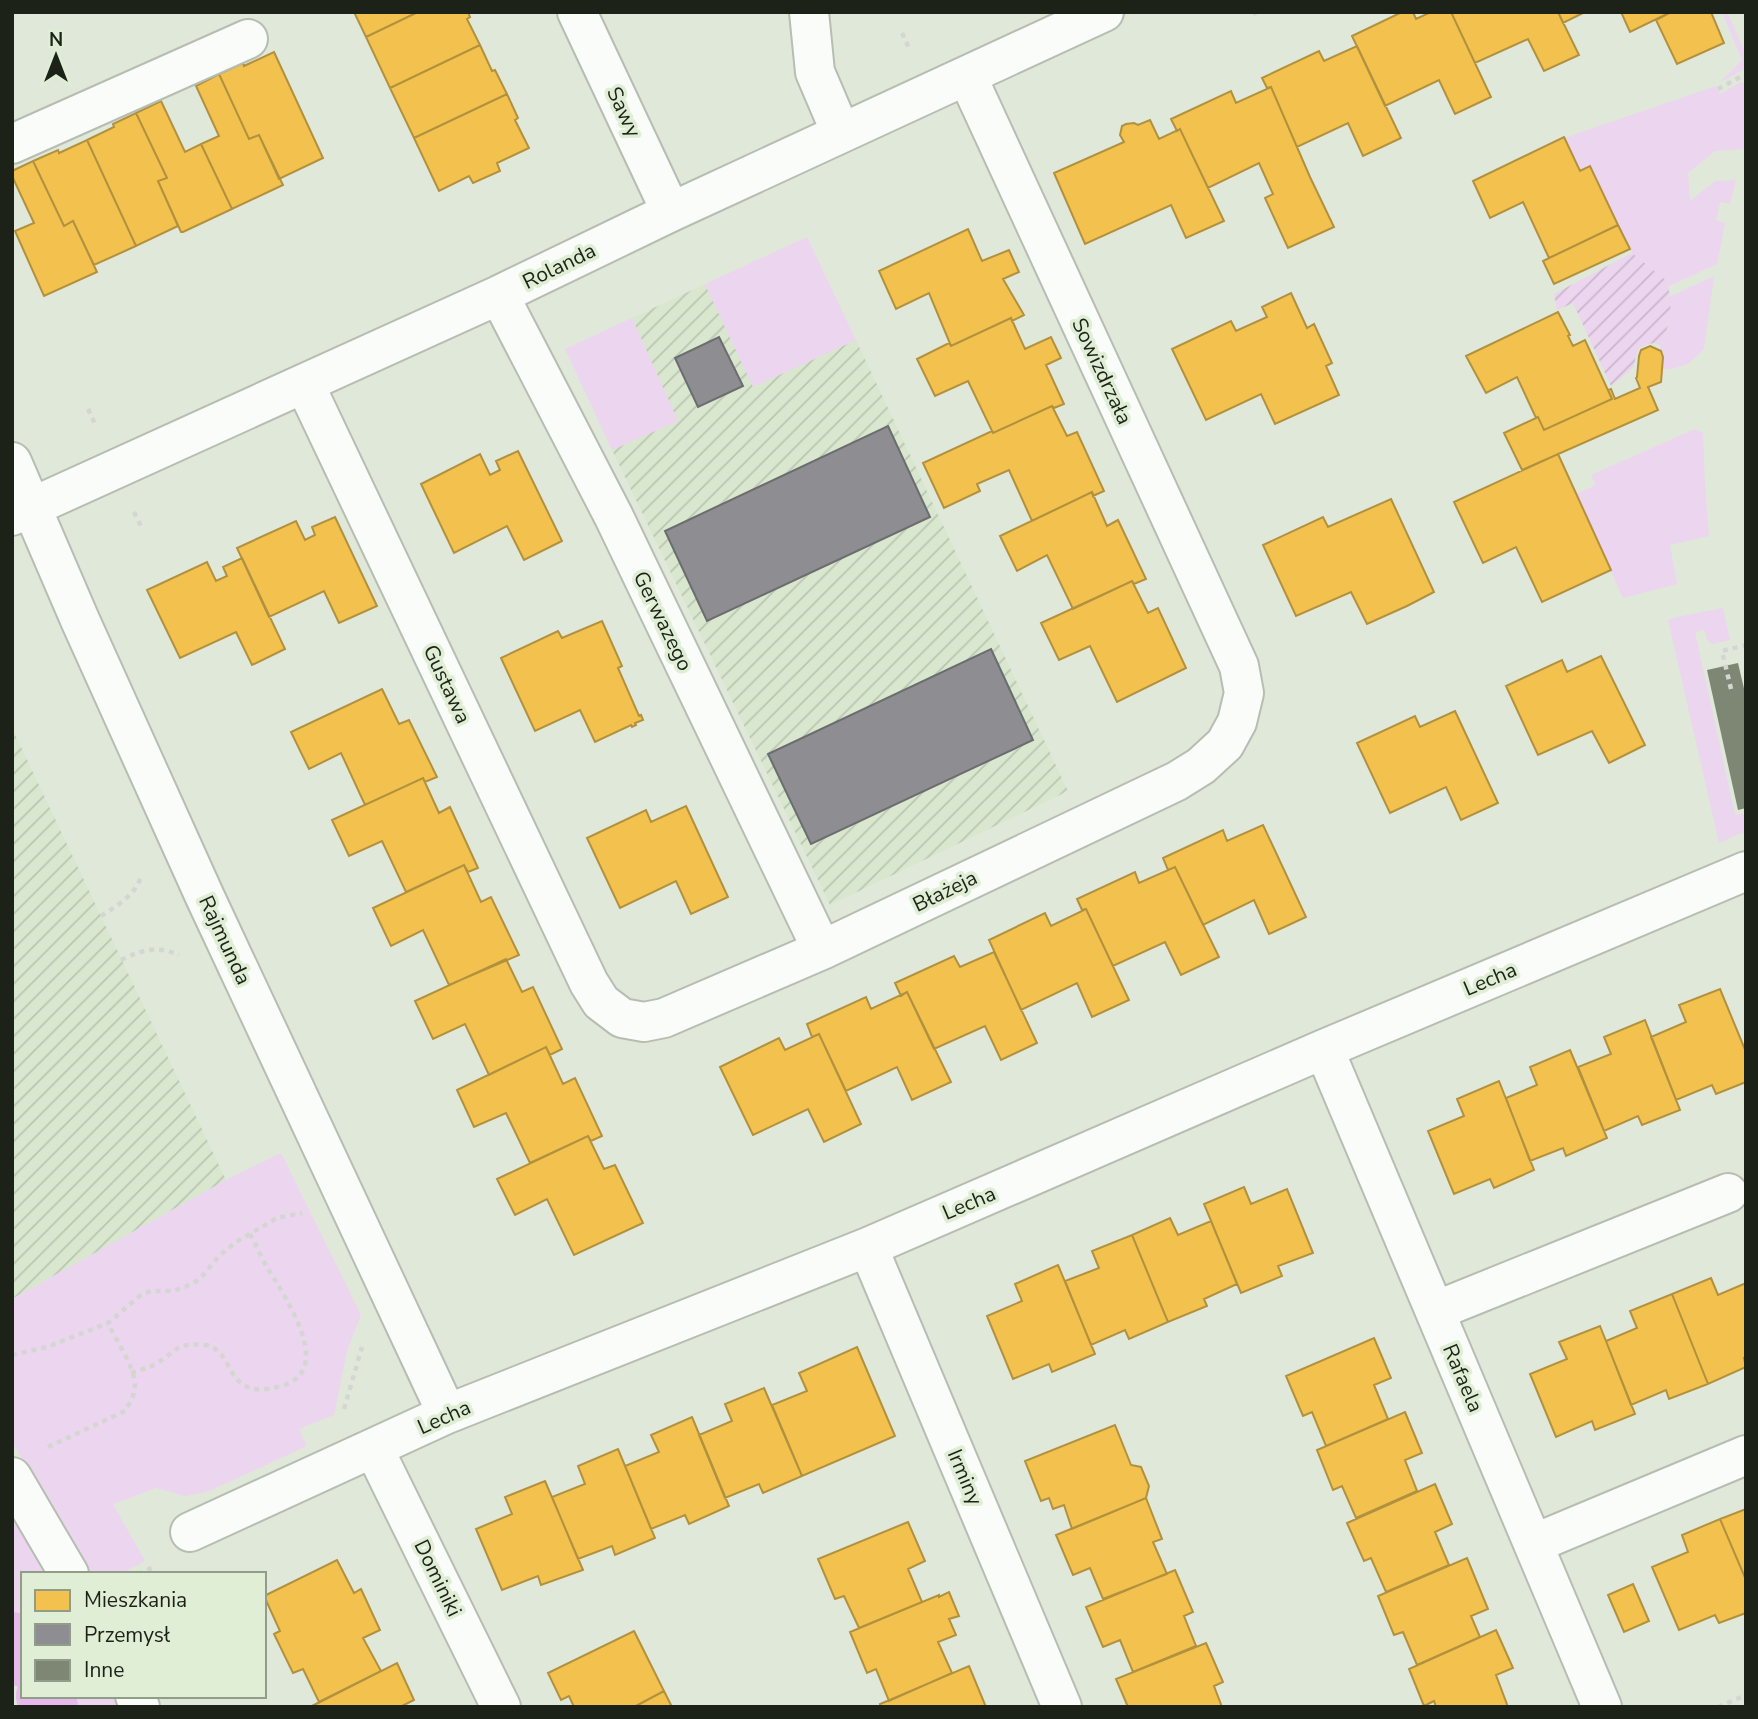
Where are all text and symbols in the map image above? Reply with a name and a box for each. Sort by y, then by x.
north arrow [21,21,91,91]
text: N [49,27,63,53]
street label: Sawy [600,82,648,142]
street label: Rolanda [518,236,600,296]
street label: Sowizdrzała [1065,313,1139,429]
street label: Gerwazego [627,566,699,676]
street label: Gustawa [417,640,477,728]
street label: Błażeja [908,863,982,919]
street label: Rajmunda [192,891,258,989]
street label: Lecha [1459,955,1521,1003]
street label: Lecha [938,1179,1000,1227]
street label: Rafaela [1436,1340,1490,1416]
street label: Lecha [413,1393,475,1441]
street label: Irminy [941,1445,989,1510]
street label: Dominiki [407,1535,469,1621]
legend [21,1572,266,1698]
text: Mieszkania [84,1586,187,1614]
text: Przemysł [84,1621,171,1649]
text: Inne [84,1656,124,1684]

